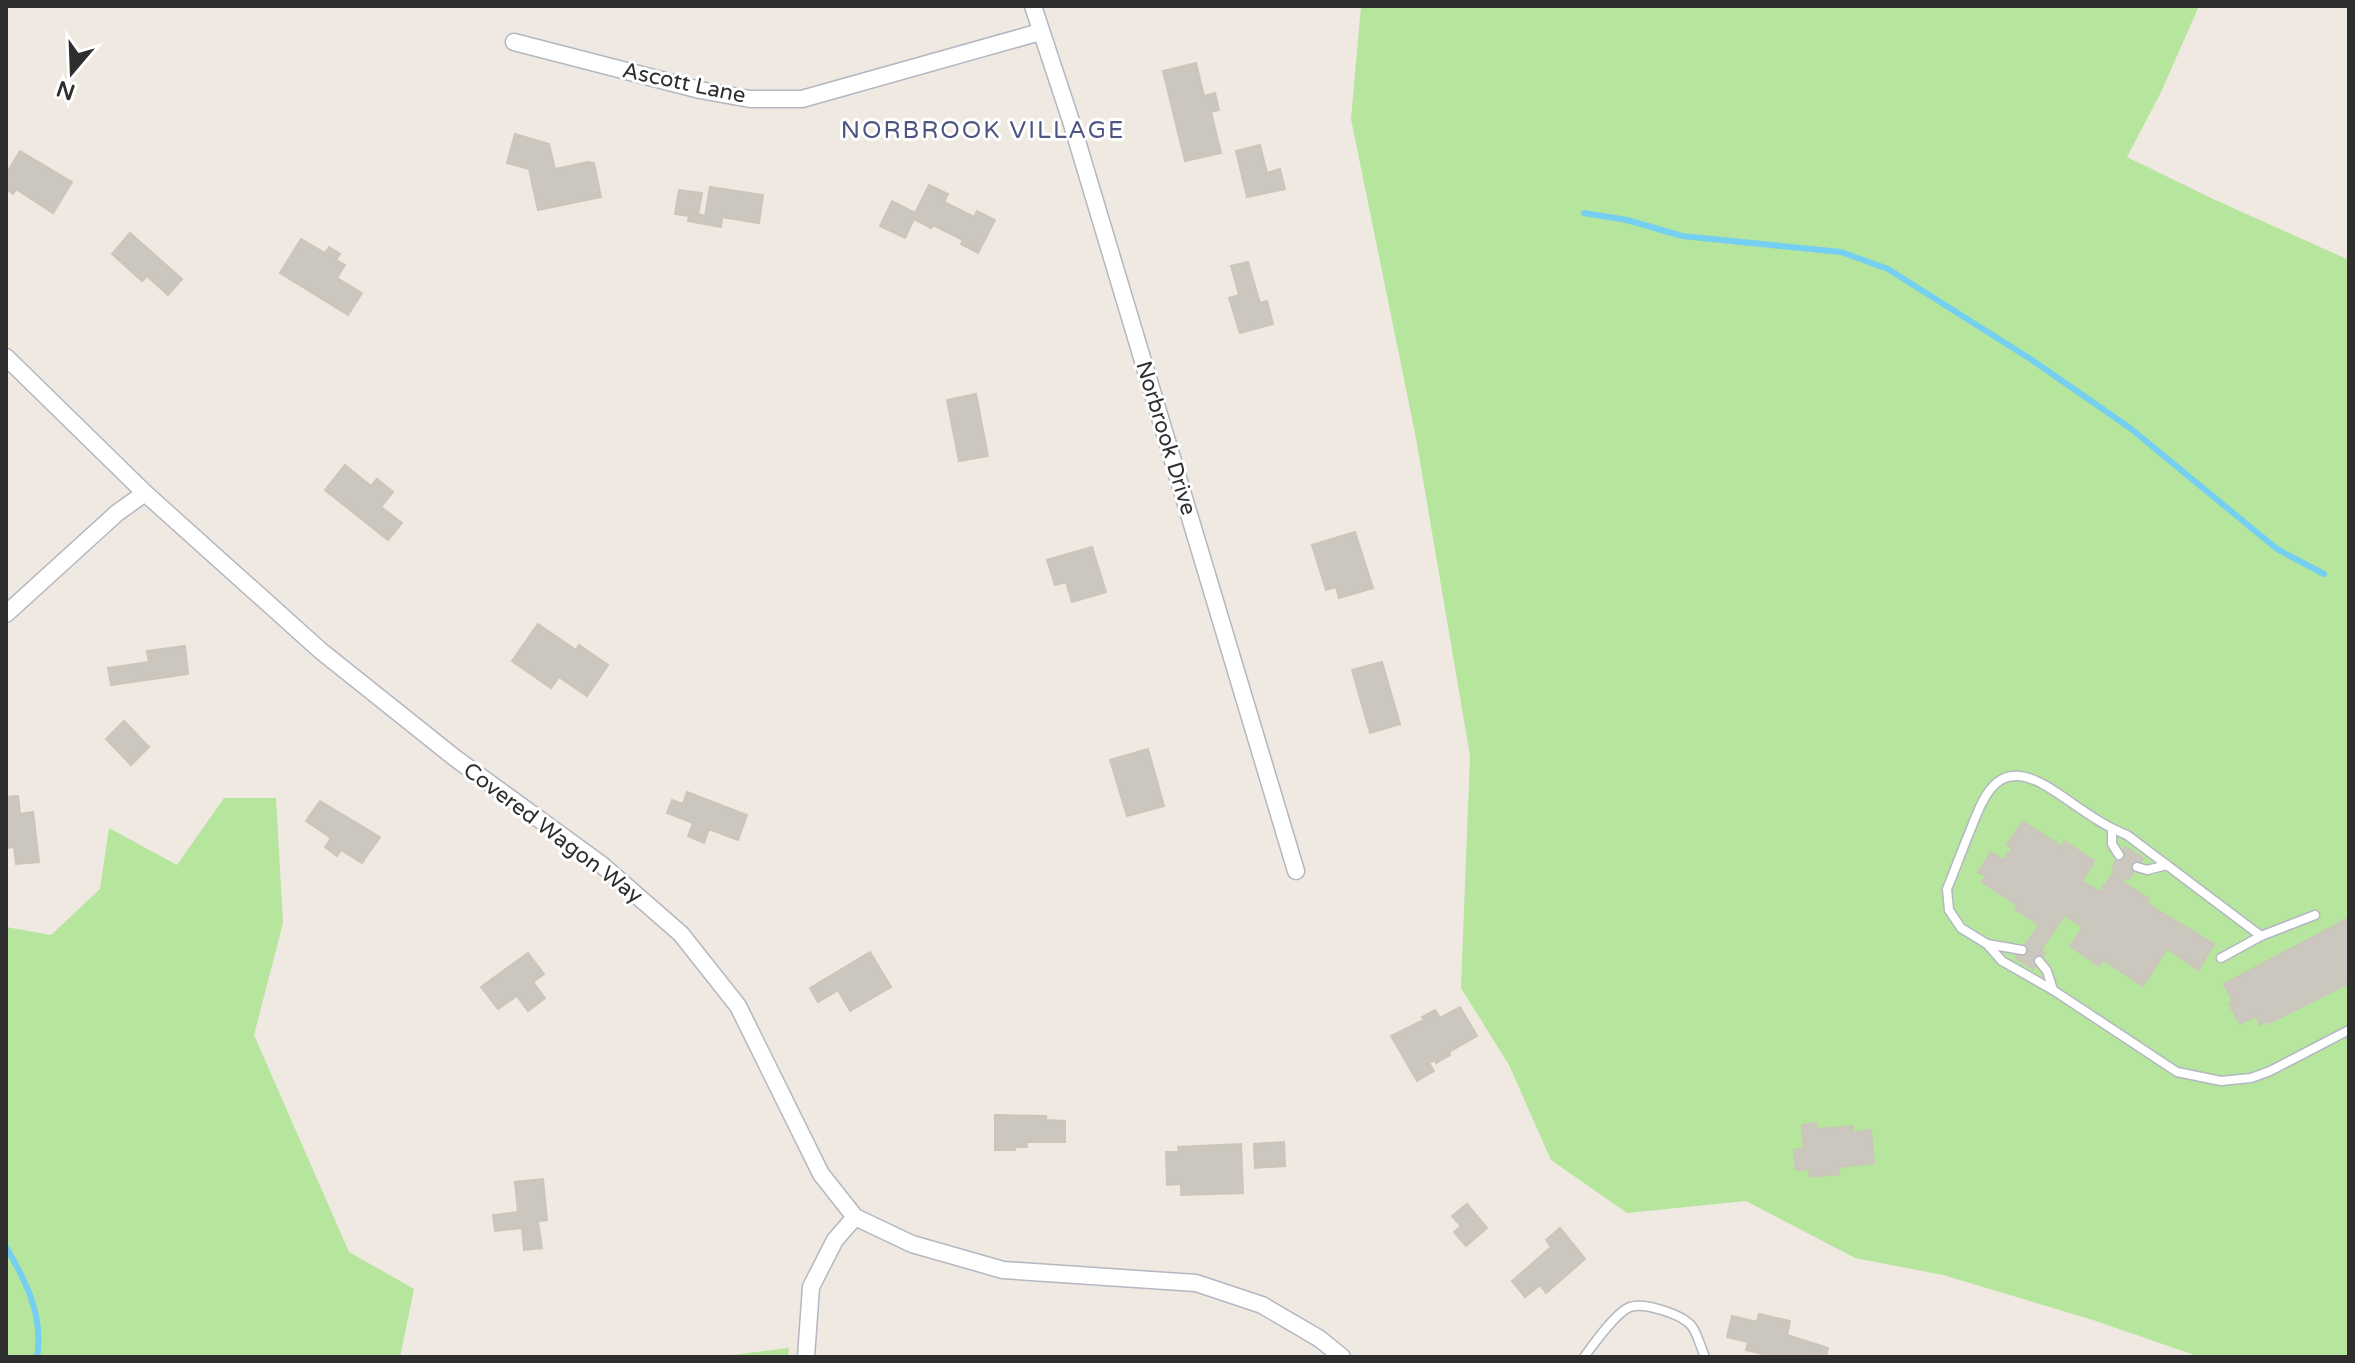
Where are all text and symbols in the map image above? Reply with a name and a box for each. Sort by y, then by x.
north arrow [32,32,112,112]
street label: Ascott Lane [620,57,748,109]
text: N [53,75,78,105]
district label: NORBROOK VILLAGE [841,116,1125,145]
street label: Norbrook Drive [1130,358,1202,518]
street label: Covered Wagon Way [458,757,648,909]

